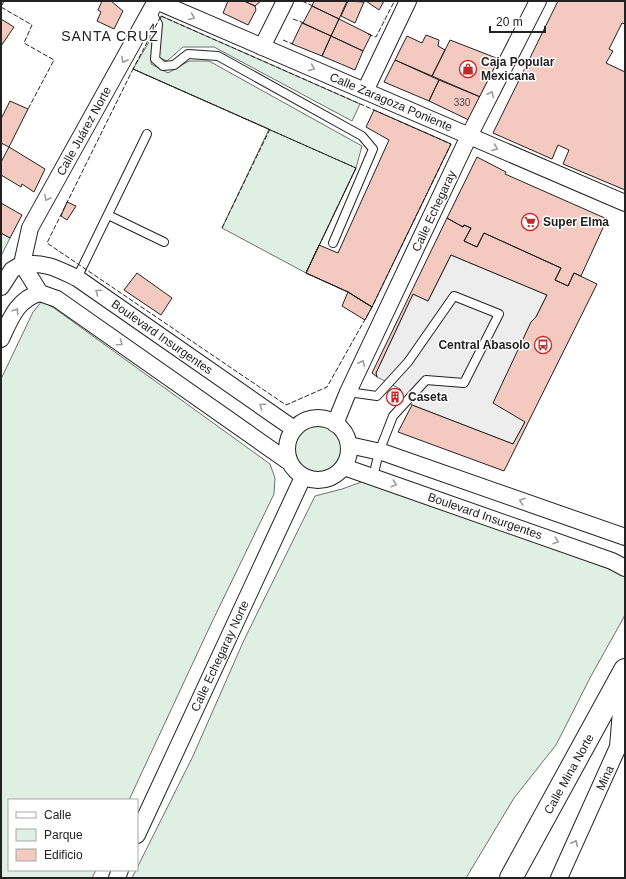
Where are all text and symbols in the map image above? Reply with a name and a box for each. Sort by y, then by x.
scale bar [490,8,545,34]
one-way arrow [189,12,196,20]
text: 20 m [496,15,523,29]
district label: SANTA CRUZ [61,28,159,44]
place label: Caja Popular Mexicana [481,55,555,83]
one-way arrow [122,56,129,63]
shop icon: Caja Popular Mexicana [458,59,478,79]
one-way arrow [307,63,315,71]
street label: Calle Zaragoza Poniente [327,70,455,134]
street label: Calle Juárez Norte [54,84,114,178]
one-way arrow [486,91,494,98]
house number: 330 [454,97,471,108]
one-way arrow [492,143,499,151]
street label: Calle Echegaray [409,168,459,254]
one-way arrow [44,193,52,201]
supermarket icon: Super Elma [520,212,540,232]
place label: Super Elma [543,215,609,229]
one-way arrow [95,289,102,297]
street label: Boulevard Insurgentes [109,297,215,377]
one-way arrow [11,309,18,316]
bus stop icon: Central Abasolo [533,335,553,355]
one-way arrow [115,338,122,345]
place label: Central Abasolo [438,338,530,352]
one-way arrow [357,359,365,367]
building icon: Caseta [385,387,405,407]
place label: Caseta [408,390,448,404]
one-way arrow [260,404,267,411]
one-way arrow [390,479,397,488]
street label: Boulevard Insurgentes [426,490,544,542]
one-way arrow [519,497,526,506]
one-way arrow [552,537,559,545]
street label: Calle Echegaray Norte [188,598,252,714]
street label: Calle Mina Norte [541,731,597,816]
street label: Mina [593,763,617,793]
legend [8,799,138,871]
text: Calle [44,808,72,822]
text: Parque [44,828,83,842]
one-way arrow [570,839,578,847]
text: Edificio [44,848,83,862]

